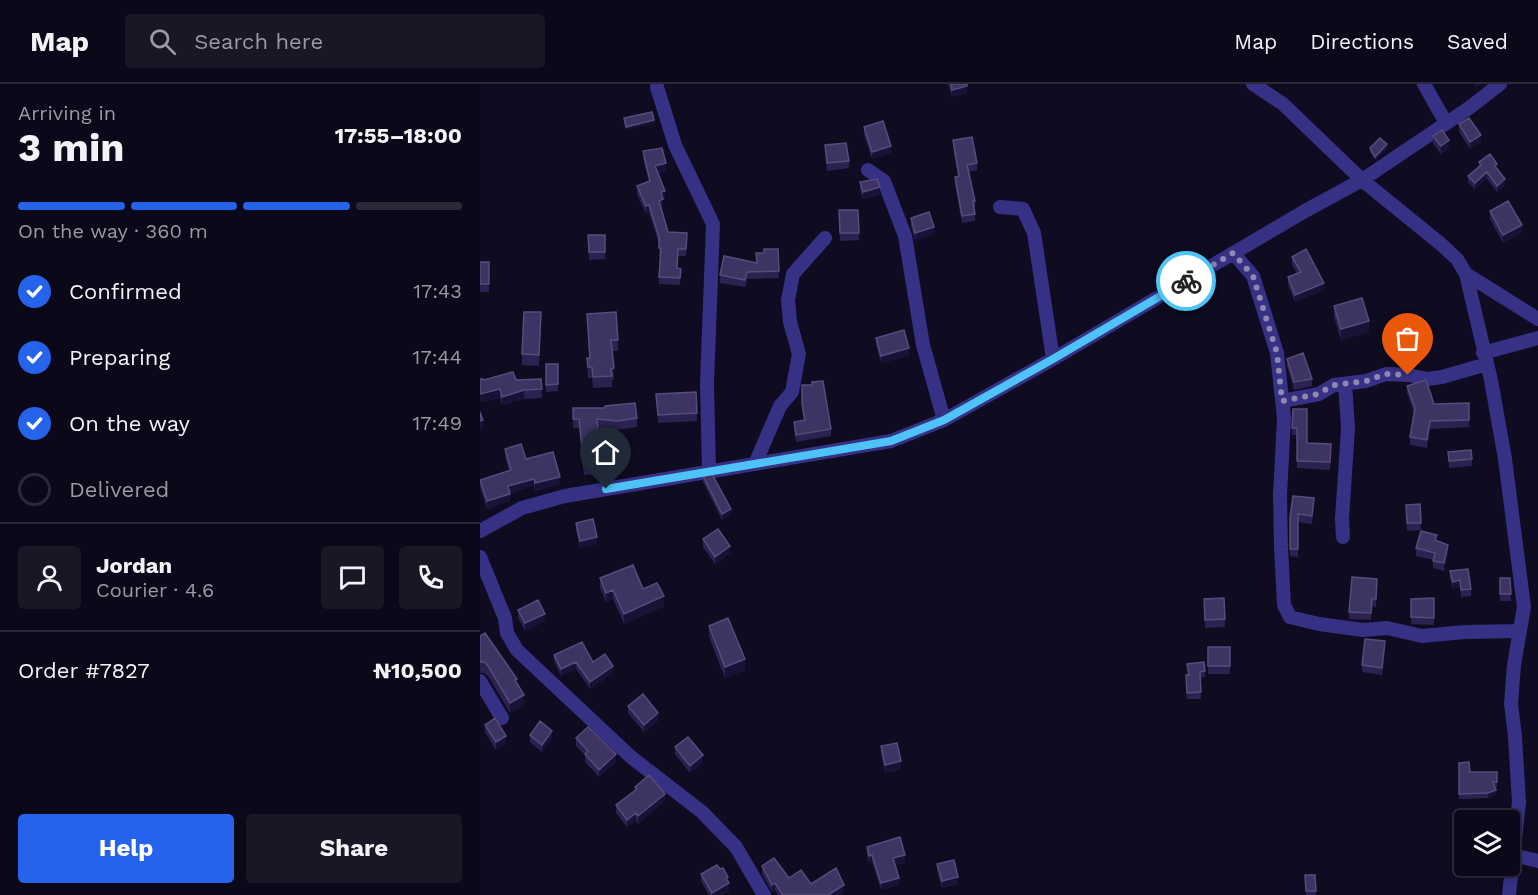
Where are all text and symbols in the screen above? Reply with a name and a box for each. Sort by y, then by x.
search box [125,14,545,68]
text: Map [30,25,89,58]
icon: search [146,25,179,58]
text: Search here [194,29,323,54]
text: Map [1234,29,1277,54]
text: Directions [1310,29,1414,54]
text: Saved [1447,29,1508,54]
text: Arriving in [18,101,116,125]
text: 17:55–18:00 [335,123,462,148]
text: 3 min [18,125,125,170]
text: On the way · 360 m [18,219,208,243]
courier [1156,251,1216,311]
icon: bike [1170,265,1203,298]
icon: check [18,275,51,308]
text: Confirmed [69,279,182,304]
text: 17:43 [413,279,462,303]
pin [1382,313,1433,375]
icon: bag [1391,322,1424,355]
icon: check [18,341,51,374]
text: Preparing [69,345,170,370]
text: 17:44 [413,345,462,369]
icon: check [18,407,51,440]
text: On the way [69,411,190,436]
text: 17:49 [413,411,462,435]
pin [580,427,631,489]
icon: home [589,436,622,469]
text: Delivered [69,477,169,502]
button: person [18,546,81,609]
button: chat [321,546,384,609]
button: phone [399,546,462,609]
text: Jordan [96,553,172,578]
text: Courier · 4.6 [96,578,214,602]
text: Order #7827 [18,658,150,683]
text: ₦10,500 [373,658,462,683]
map controls [1454,810,1520,876]
button: layers [1454,810,1520,876]
button: Help [18,814,234,883]
button: Share [246,814,462,883]

